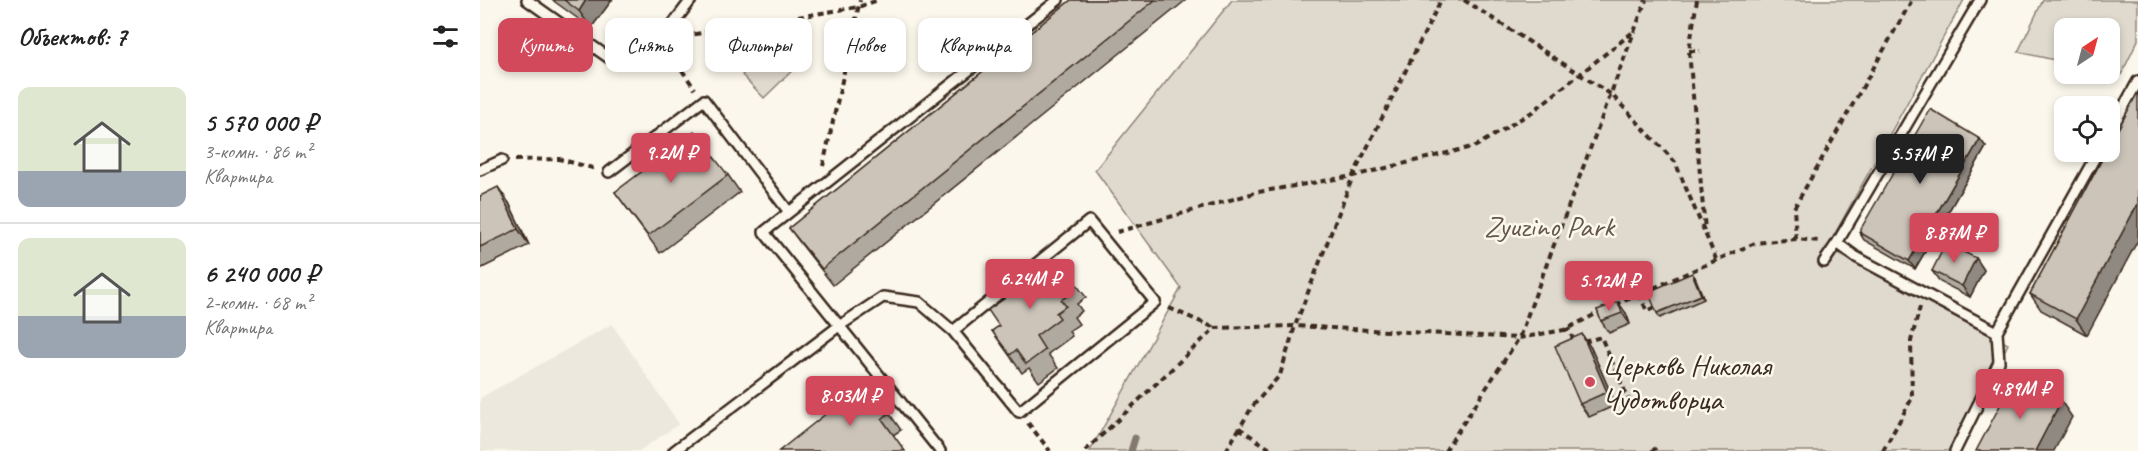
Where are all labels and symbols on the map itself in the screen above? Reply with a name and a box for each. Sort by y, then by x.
north arrow [2054,18,2120,84]
pin: 9.2M ₽ [622,133,720,184]
pin: 5.57M ₽ [1865,134,1975,185]
park label: Zyuzino Park [1484,207,1616,245]
pin: 8.87M ₽ [1899,213,2009,264]
pin: 6.24M ₽ [975,259,1085,310]
pin: 5.12M ₽ [1554,261,1664,312]
place label: Церковь Николая Чудотворца [1602,346,1774,418]
pin: 4.89M ₽ [1965,369,2075,420]
marker: Церковь Николая Чудотворца [1583,375,1597,389]
pin: 8.03M ₽ [795,376,905,427]

